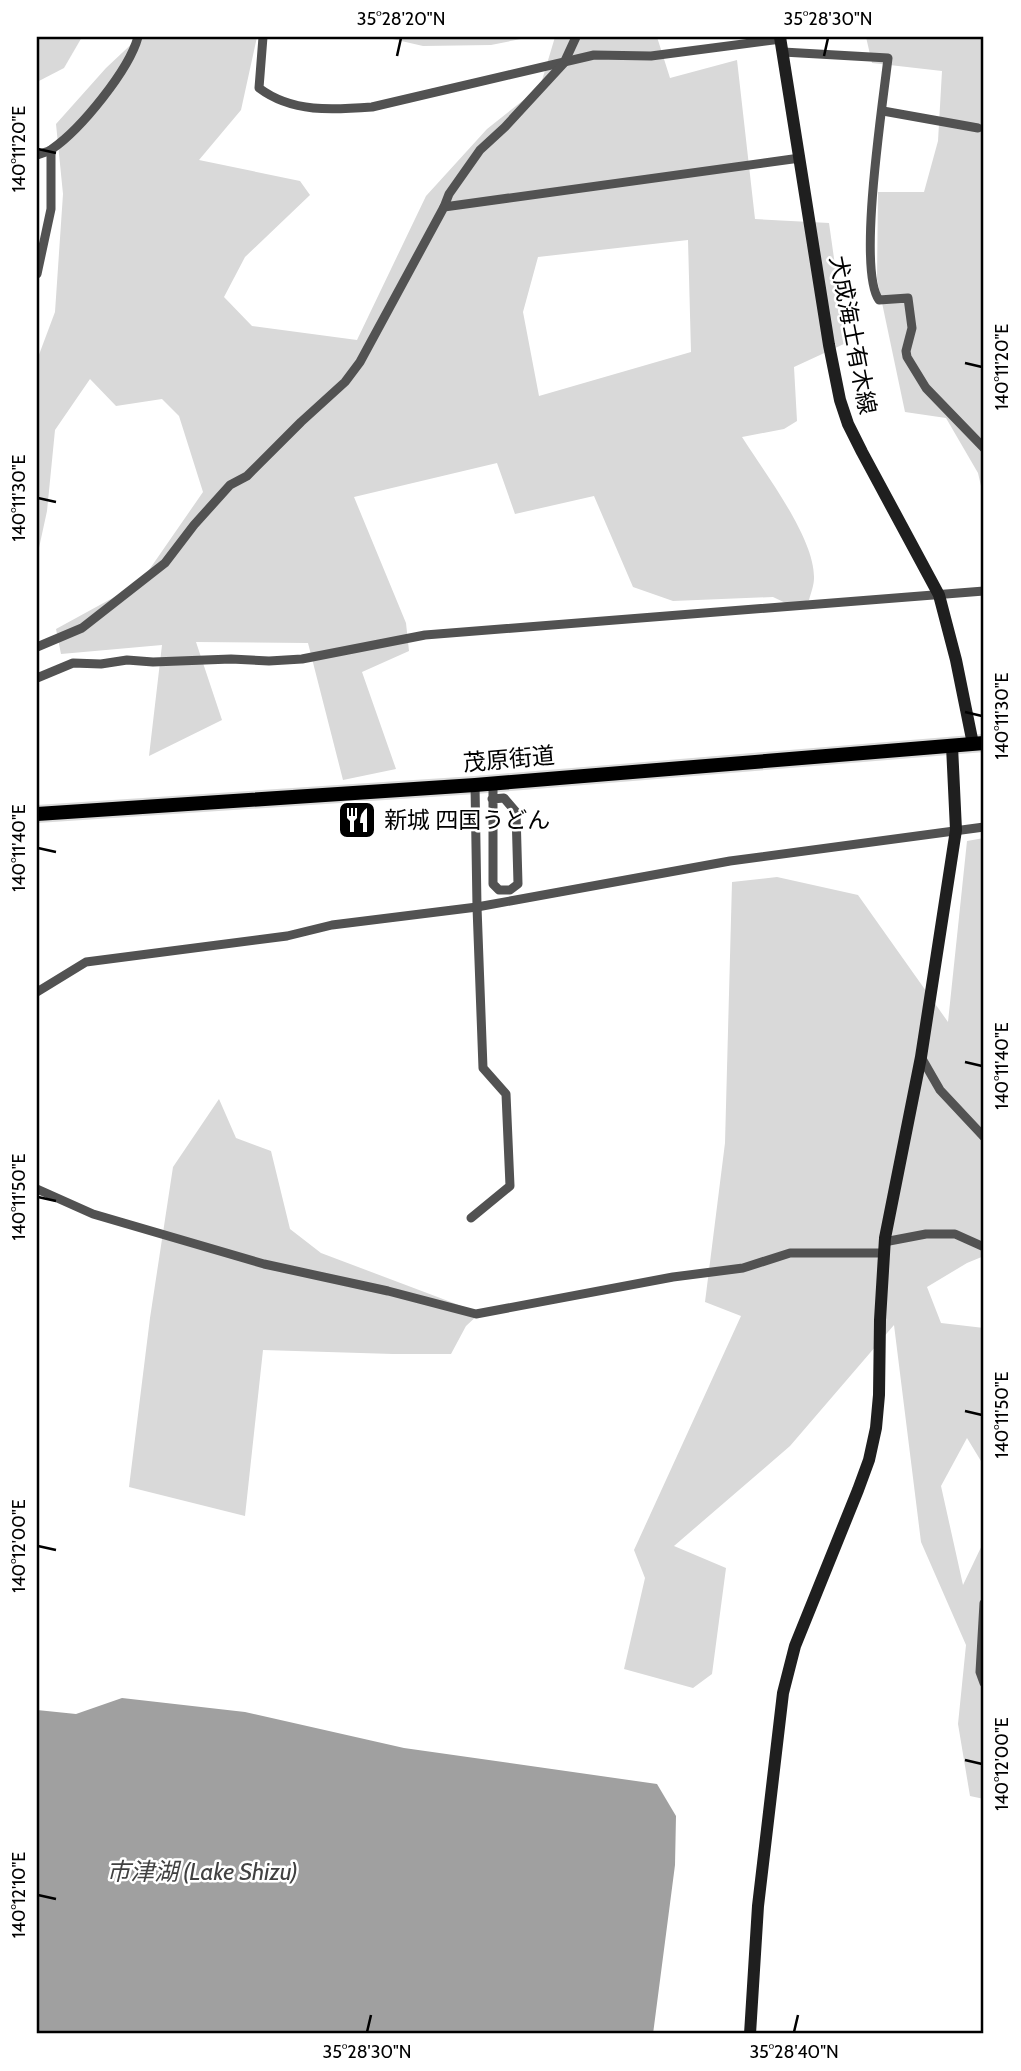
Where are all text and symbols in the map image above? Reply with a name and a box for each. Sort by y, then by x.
text: 35°28'20"N [357,8,445,30]
text: 35°28'30"N [784,8,872,30]
text: 140°11'20"E [8,106,30,192]
street label: 犬成海士有木線 [824,253,882,417]
text: 140°11'20"E [991,324,1013,410]
text: 140°11'30"E [8,454,30,541]
text: 140°11'30"E [991,672,1013,759]
street label: 茂原街道 [462,741,556,777]
restaurant icon: 新城 四国うどん [336,799,378,841]
text: 140°11'40"E [8,804,30,892]
place label: 新城 四国うどん [384,806,550,834]
text: 140°11'40"E [991,1022,1013,1110]
text: 140°11'50"E [8,1153,30,1240]
text: 140°11'50"E [991,1371,1013,1458]
text: 140°12'00"E [8,1499,30,1593]
text: 140°12'00"E [991,1717,1013,1811]
text: 140°12'10"E [8,1852,30,1938]
water label: 市津湖 (Lake Shizu) [106,1857,298,1886]
text: 35°28'30"N [323,2041,411,2063]
text: 35°28'40"N [749,2041,839,2063]

